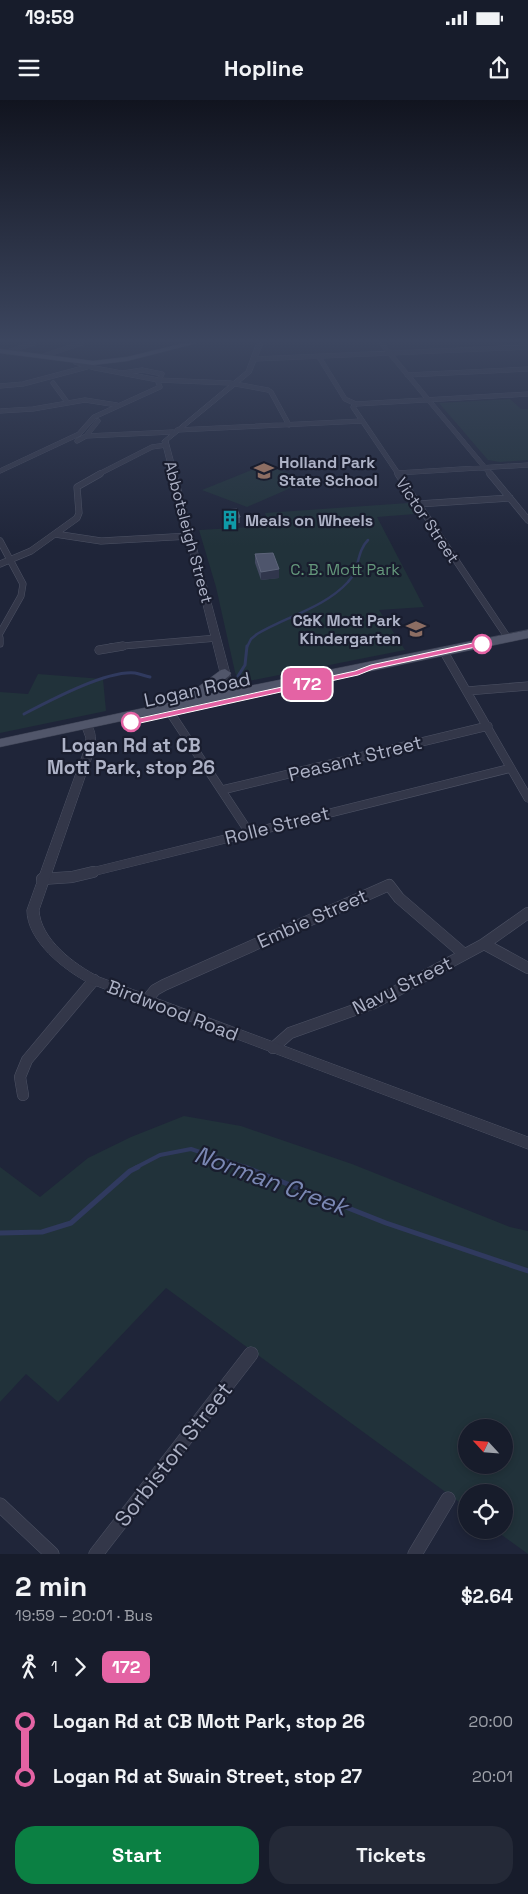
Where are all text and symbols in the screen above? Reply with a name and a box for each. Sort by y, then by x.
text: 19:59 [25,5,74,30]
icon: menu [15,54,43,82]
text: Hopline [224,54,304,82]
icon: share [485,54,513,82]
place label: Holland Park State School [279,452,378,491]
street label: Abbotsleigh Street [159,459,218,606]
school or university icon: Holland Park State School [253,460,275,482]
street label: Victor Street [391,473,464,567]
building icon: Meals on Wheels [219,509,241,531]
place label: Meals on Wheels [245,510,373,531]
park label: C. B. Mott Park [290,559,400,580]
place label: C&K Mott Park Kindergarten [293,610,401,649]
school or university icon: C&K Mott Park Kindergarten [405,618,427,640]
unlabelled marker [472,634,492,654]
street label: Logan Road [142,666,253,713]
line badge: 172 [278,668,336,700]
text: 172 [293,672,321,695]
marker: Logan Rd at CB Mott Park, stop 26 [121,712,141,732]
street label: Peasant Street [286,730,425,787]
place label: Logan Rd at CB Mott Park, stop 26 [47,733,215,780]
street label: Rolle Street [222,800,332,851]
street label: Embie Street [253,883,371,954]
street label: Navy Street [348,951,456,1020]
street label: Birdwood Road [104,974,242,1047]
water label: Norman Creek [190,1139,355,1224]
street label: Sorbiston Street [108,1376,238,1532]
north arrow [458,1419,512,1474]
map controls [458,1419,513,1539]
button: locate [458,1484,513,1539]
text: 2 min [15,1568,87,1604]
text: $2.64 [461,1584,513,1609]
text: 19:59 – 20:01 · Bus [15,1605,153,1626]
icon: walk [15,1653,43,1681]
icon: forward [66,1653,94,1681]
text: 172 [112,1655,140,1678]
text: 1 [51,1656,58,1677]
text: Logan Rd at CB Mott Park, stop 26 [53,1709,365,1734]
text: 20:00 [469,1711,513,1732]
text: Logan Rd at Swain Street, stop 27 [53,1764,362,1789]
text: 20:01 [472,1766,513,1787]
button: Start [15,1826,259,1884]
button: Tickets [269,1826,513,1884]

